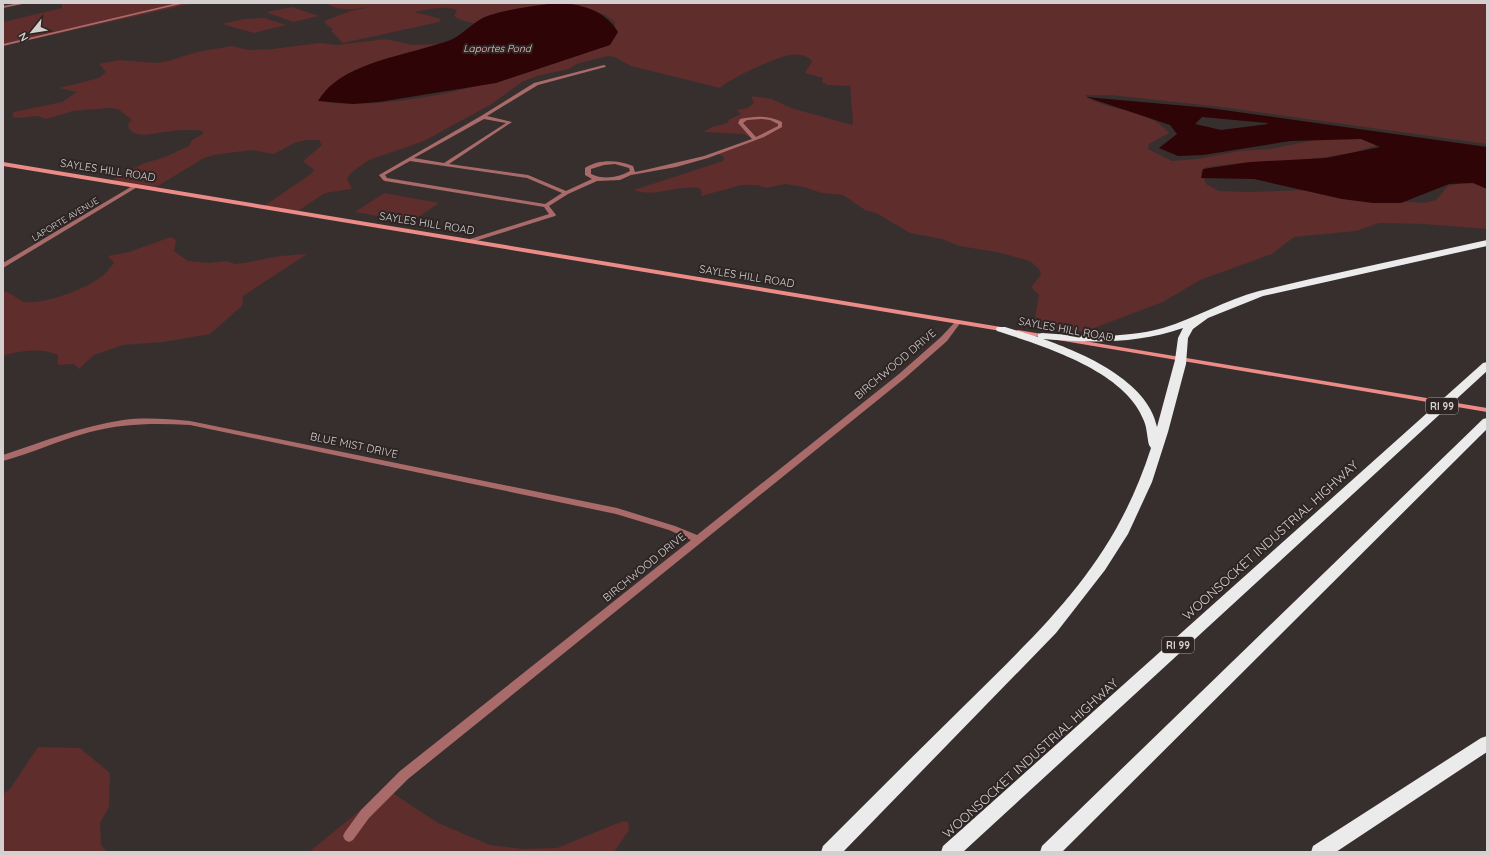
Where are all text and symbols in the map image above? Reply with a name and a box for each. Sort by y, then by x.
north arrow [12,12,52,52]
text: N [15,30,31,44]
water label: Laportes Pond [463,42,533,55]
street label: SAYLES HILL ROAD [59,156,157,184]
street label: LAPORTE AVENUE [30,195,100,243]
street label: SAYLES HILL ROAD [378,209,476,237]
street label: SAYLES HILL ROAD [698,262,796,290]
street label: SAYLES HILL ROAD [1017,314,1115,344]
street label: BIRCHWOOD DRIVE [851,326,939,402]
road number: RI 99 [1426,398,1458,414]
street label: BLUE MIST DRIVE [309,429,399,461]
street label: WOONSOCKET INDUSTRIAL HIGHWAY [1179,456,1362,623]
street label: BIRCHWOOD DRIVE [600,529,688,605]
road number: RI 99 [1162,637,1194,653]
street label: WOONSOCKET INDUSTRIAL HIGHWAY [939,674,1122,841]

